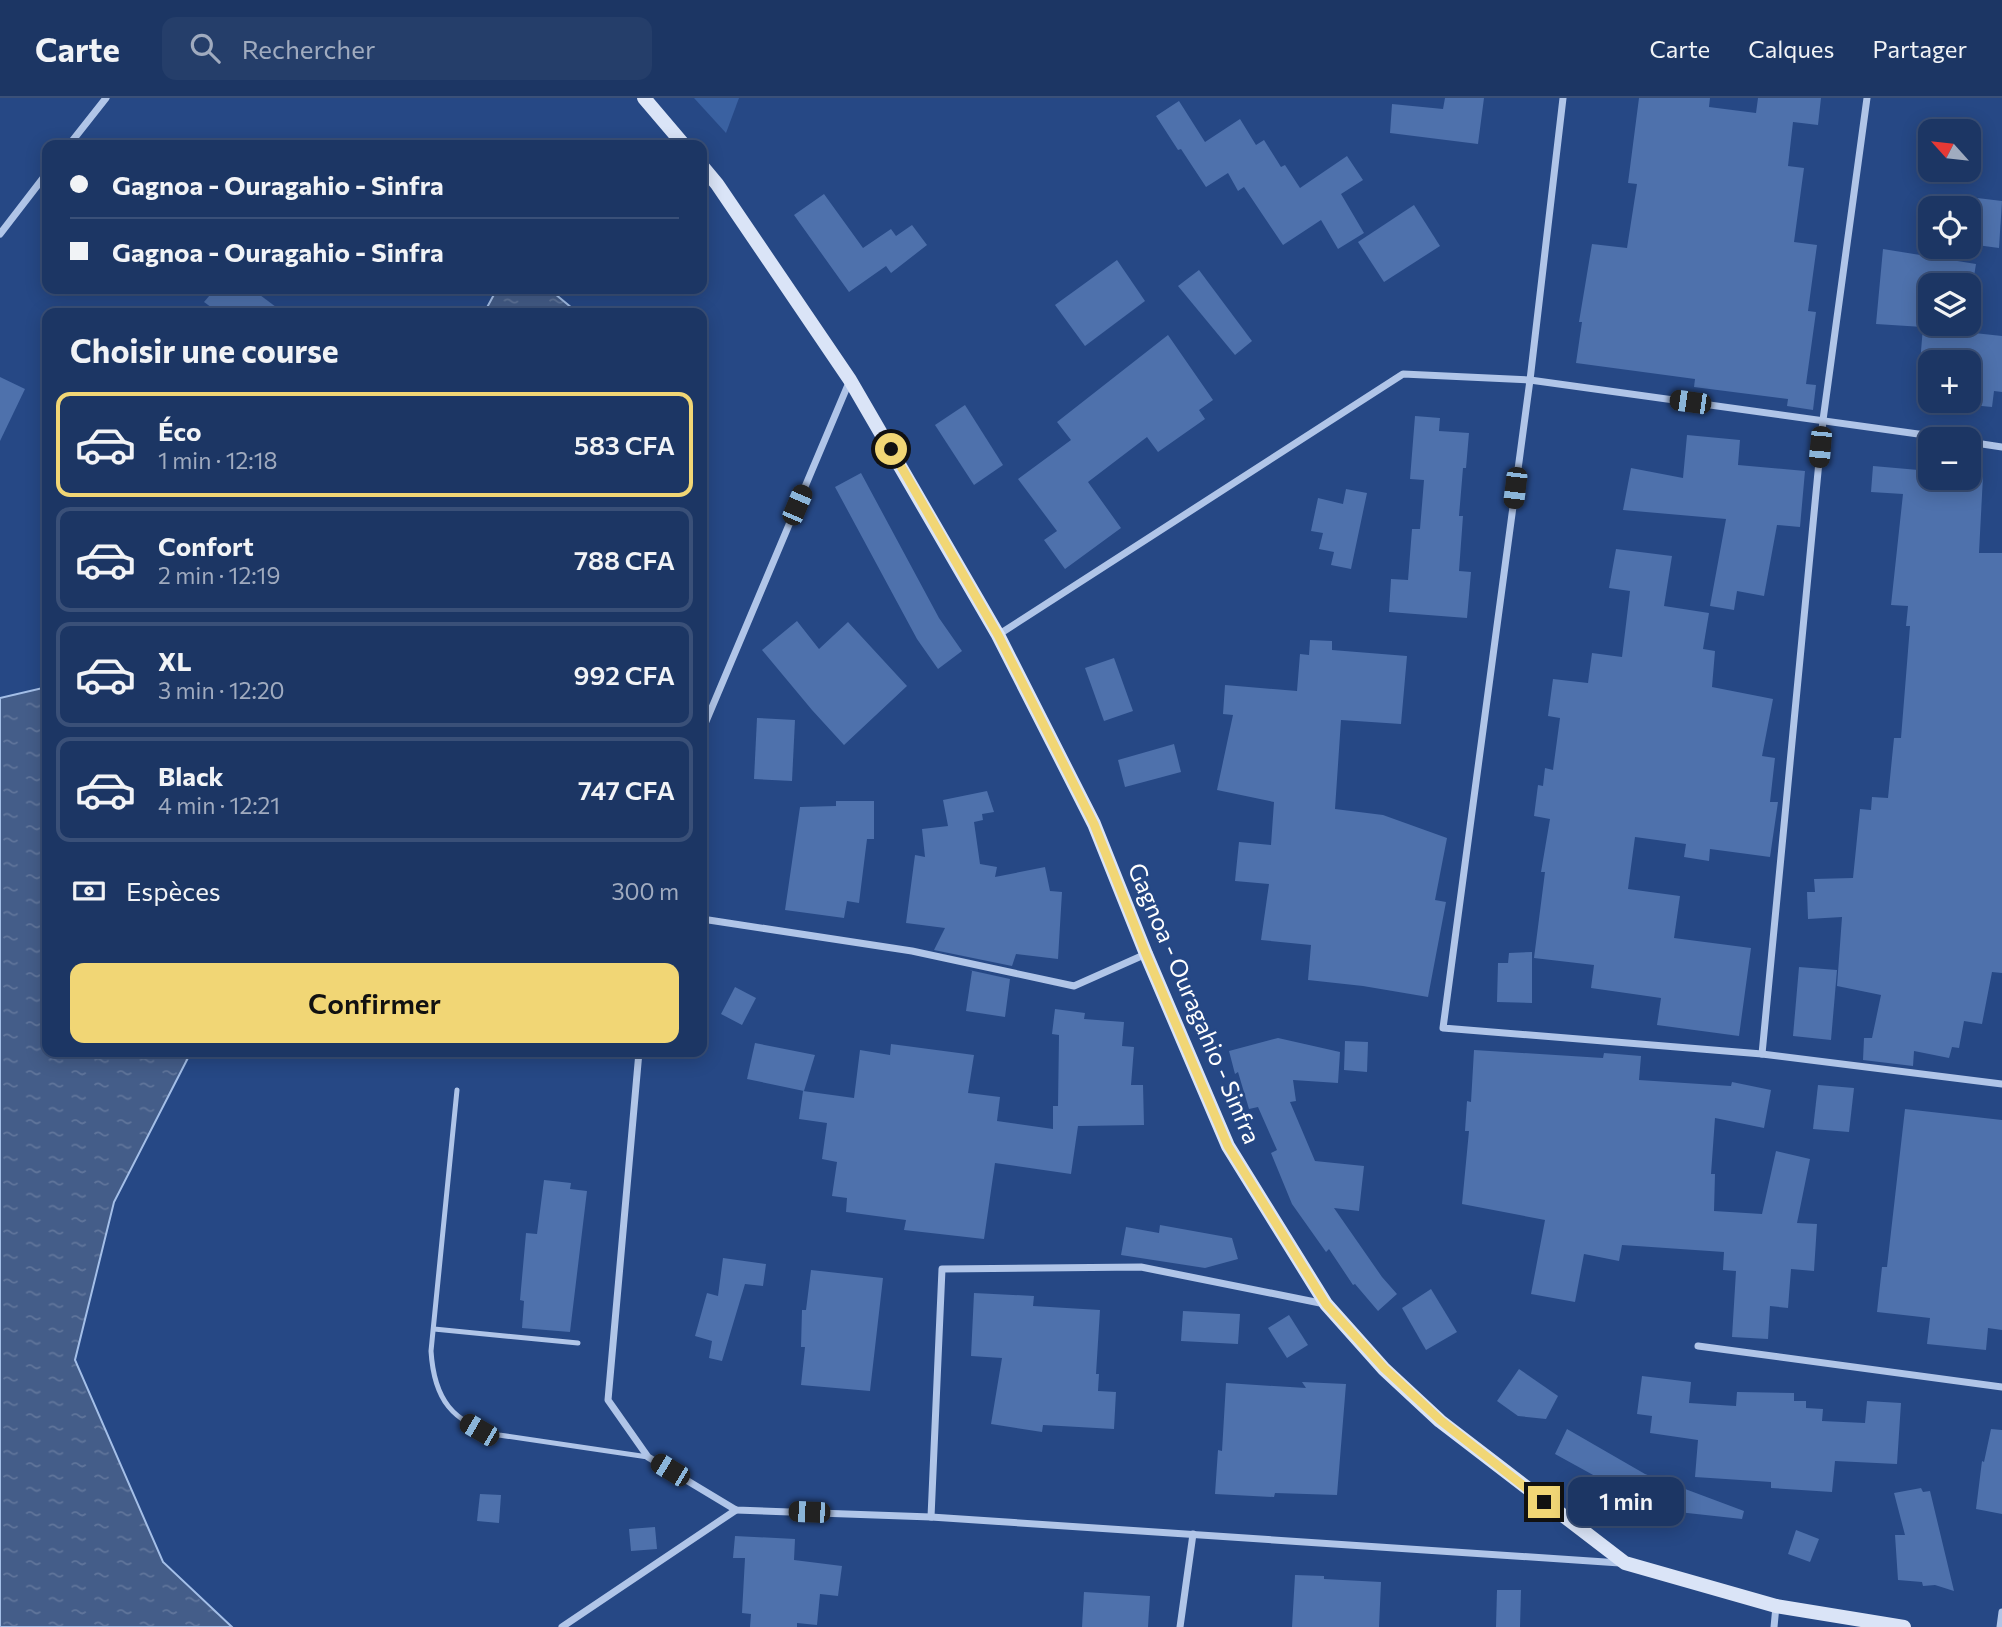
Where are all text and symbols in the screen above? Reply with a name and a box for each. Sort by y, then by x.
search box [162,17,652,80]
text: Carte [35,28,120,69]
icon: search [186,29,224,67]
text: Rechercher [242,33,375,64]
text: Carte [1649,34,1710,63]
text: Calques [1748,34,1834,63]
text: Partager [1872,34,1967,63]
north arrow [1918,119,1981,182]
map controls [1918,119,1981,490]
text: Gagnoa - Ouragahio - Sinfra [112,169,444,200]
button: locate [1918,196,1981,259]
text: Gagnoa - Ouragahio - Sinfra [112,236,444,267]
button: layers [1918,273,1981,336]
text: Choisir une course [70,330,339,370]
button: + [1918,350,1981,413]
car [1668,389,1713,415]
icon: car [74,413,137,476]
text: Éco [158,415,202,446]
car [1808,425,1833,469]
button: − [1918,427,1981,490]
text: 583 CFA [574,429,675,460]
route start [875,433,907,465]
text: 1 min · 12:18 [158,446,277,474]
car [1503,466,1528,510]
car [780,482,815,528]
icon: car [74,528,137,591]
text: Confort [158,530,254,561]
text: 788 CFA [574,544,675,575]
text: 2 min · 12:19 [158,561,280,589]
icon: car [74,643,137,706]
text: XL [158,645,192,676]
text: 992 CFA [573,659,675,690]
text: 3 min · 12:20 [158,676,285,704]
icon: car [74,758,137,821]
text: Black [158,760,224,791]
text: 747 CFA [578,774,675,805]
text: 4 min · 12:21 [158,791,280,819]
street label: Gagnoa - Ouragahio - Sinfra [1123,858,1267,1148]
icon: cash [70,872,108,910]
text: Espèces [126,875,221,906]
text: 300 m [611,877,679,905]
button: Confirmer [70,963,679,1043]
car [456,1410,503,1450]
car [647,1450,694,1490]
callout: 1 min [1568,1478,1684,1526]
route end [1528,1486,1560,1518]
text: 1 min [1599,1487,1653,1515]
car [788,1501,831,1523]

